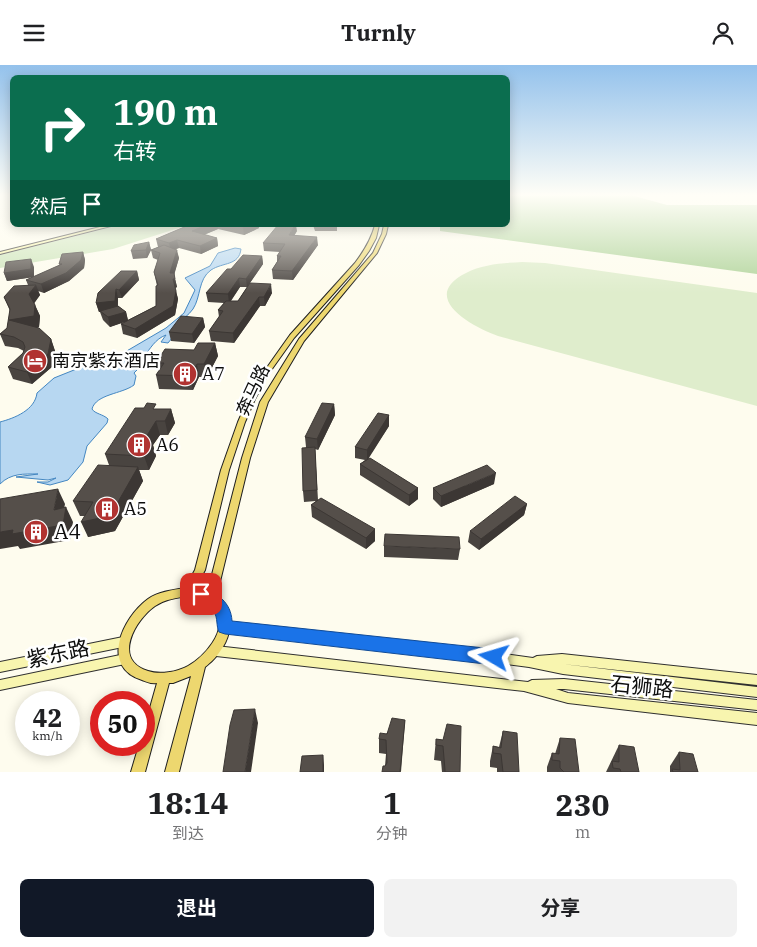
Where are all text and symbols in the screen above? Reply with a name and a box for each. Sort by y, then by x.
text: Turnly [341,18,416,47]
icon: menu [20,19,48,47]
icon: person [709,19,737,47]
text: 190 m [113,89,218,135]
icon: right [30,95,95,160]
text: 右转 [113,136,157,165]
icon: arrive [78,190,106,218]
text: 然后 [30,194,68,218]
hotel icon: 南京紫东酒店 [22,348,48,374]
place label: 南京紫东酒店 [52,349,160,372]
street label: 奔马路 [231,360,274,419]
building icon: A7 [172,361,198,387]
place label: A7 [202,362,225,385]
building icon: A6 [126,432,152,458]
place label: A6 [156,433,179,456]
building icon: A5 [94,496,120,522]
place label: A5 [124,497,147,520]
place label: A4 [54,517,81,545]
building icon: A4 [23,519,49,545]
pin [180,573,222,615]
icon: arrive [187,580,215,608]
position arrow [467,630,519,682]
street label: 紫东路 [24,633,92,673]
street label: 石狮路 [609,669,675,703]
speed limit sign: 50 [90,691,155,756]
text: 42 [32,701,63,734]
text: km/h [32,728,63,743]
text: 18:14 [147,783,229,822]
text: 1 [383,783,401,822]
text: 230 [556,785,610,824]
text: m [575,822,590,842]
text: 到达 [172,823,204,843]
text: 分钟 [376,823,408,843]
button: 退出 [20,879,374,937]
button: 分享 [384,879,737,937]

